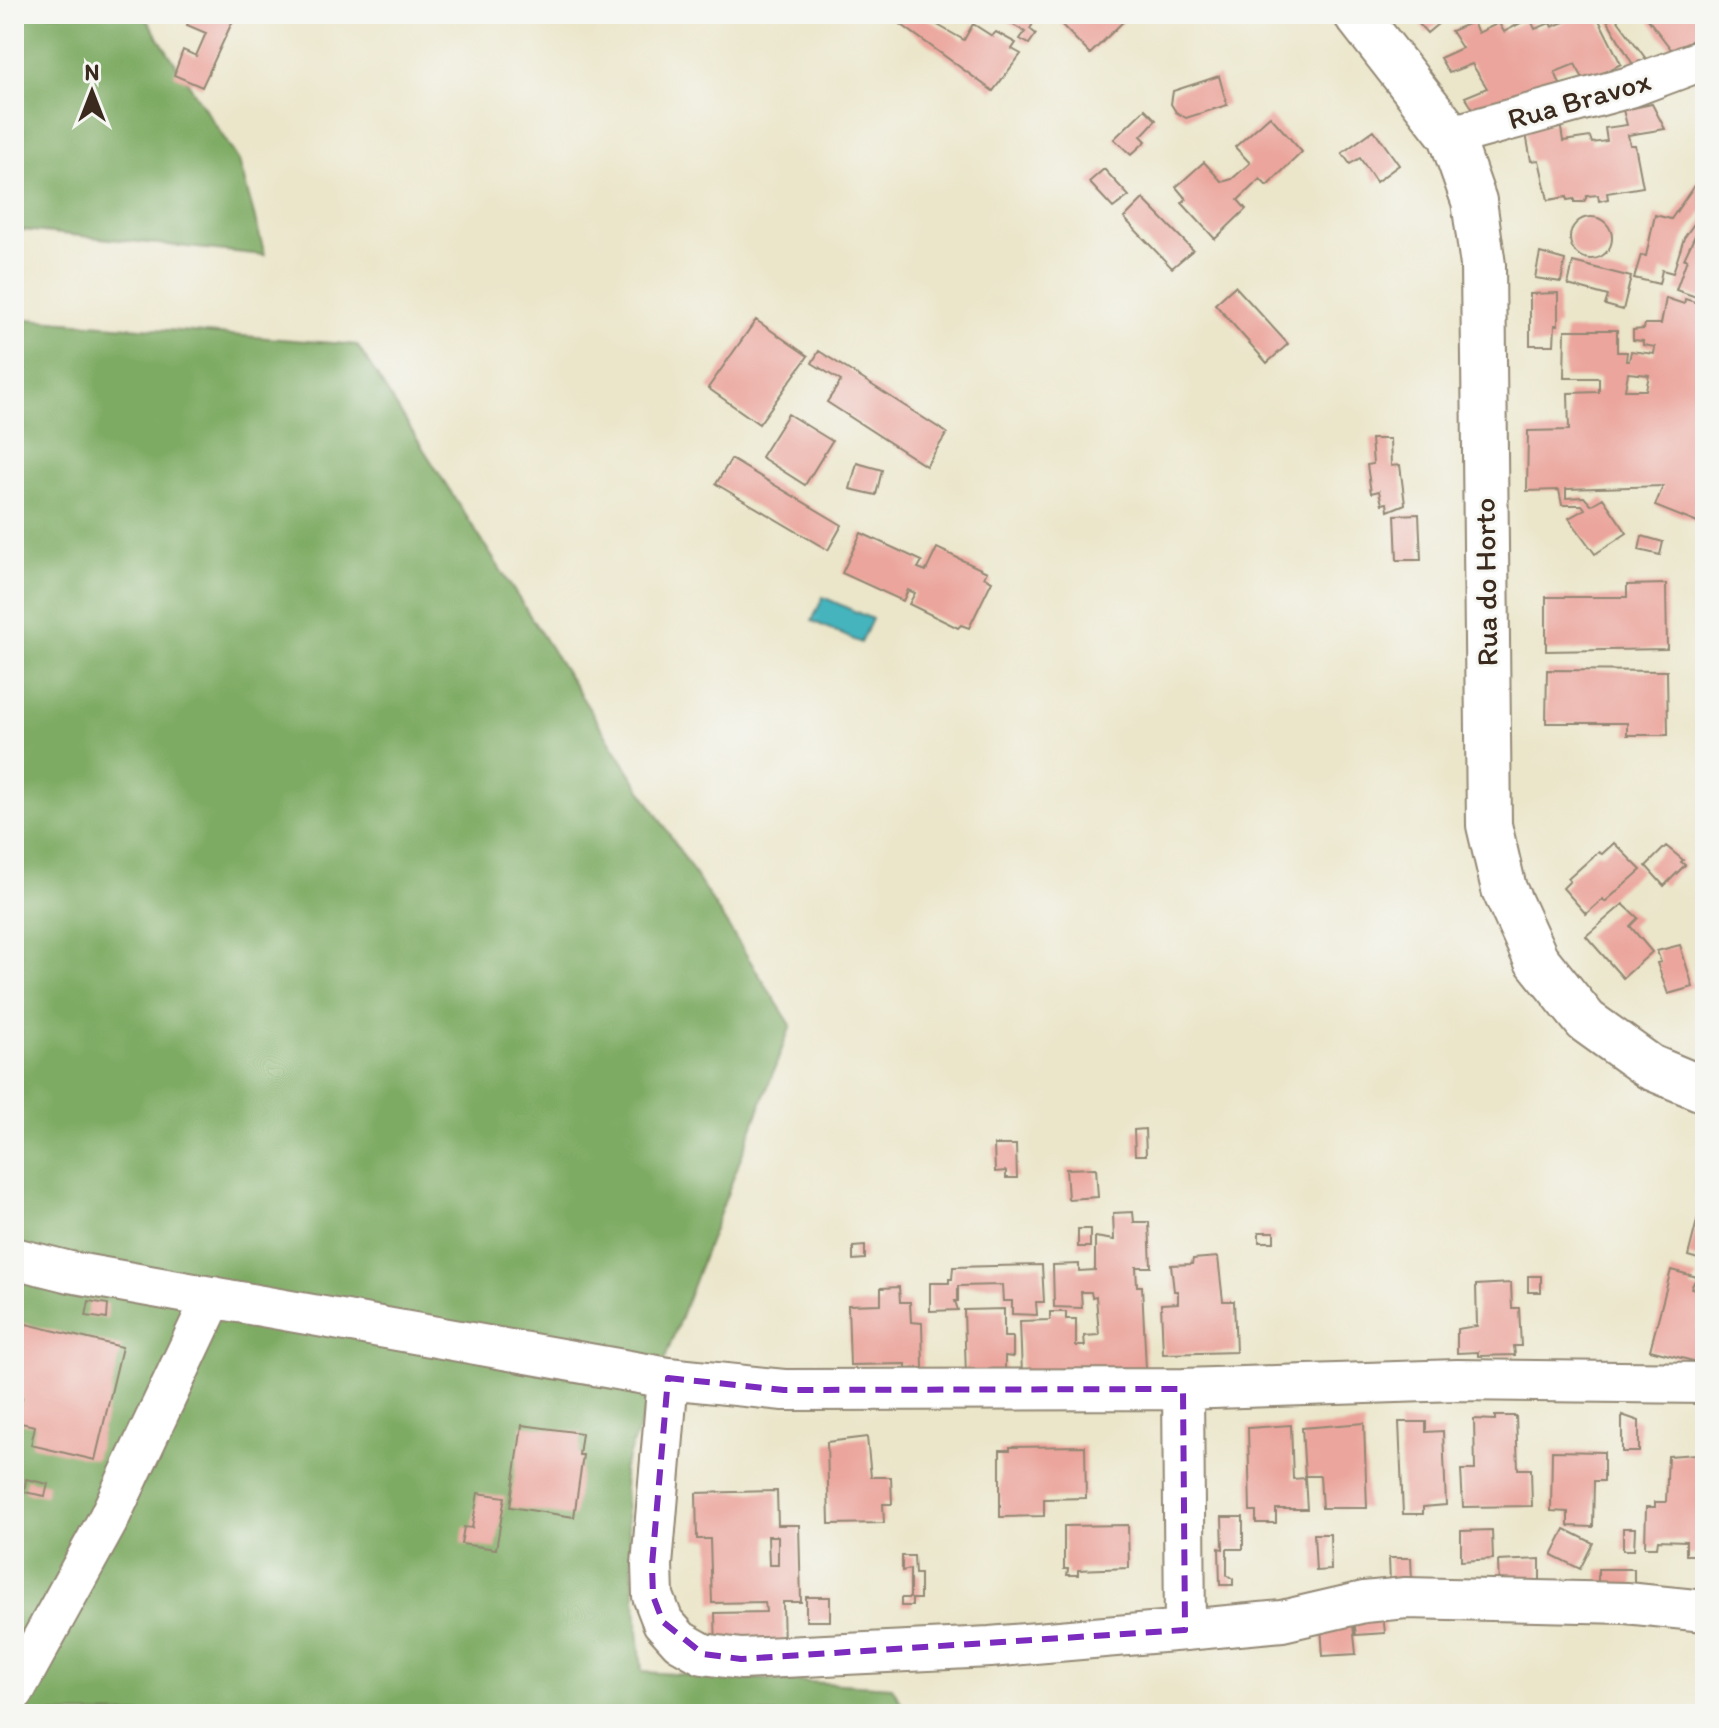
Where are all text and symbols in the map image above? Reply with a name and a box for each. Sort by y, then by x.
north arrow [52,52,132,132]
text: N [85,59,99,86]
street label: Rua Bravox [1503,61,1655,138]
street label: Rua do Horto [1466,497,1505,667]

